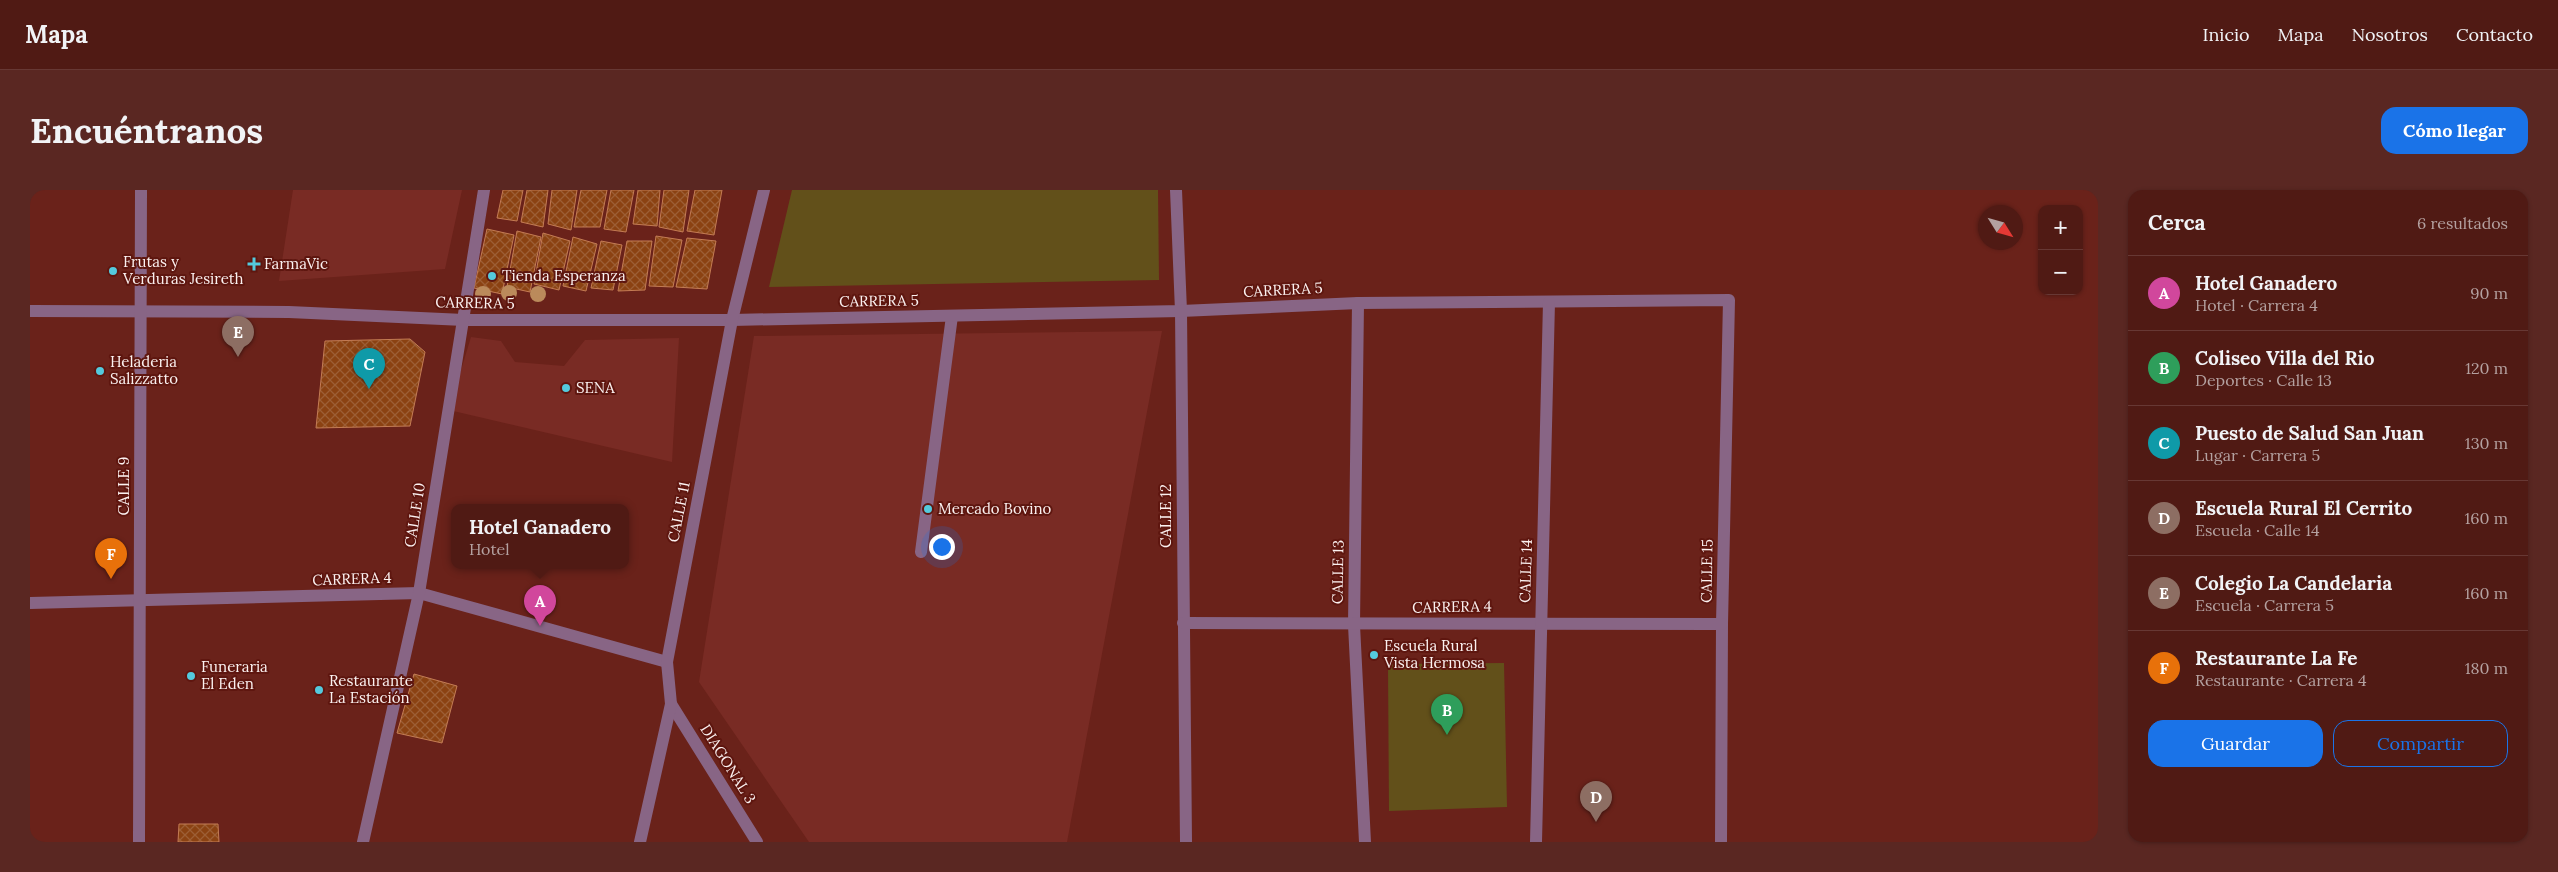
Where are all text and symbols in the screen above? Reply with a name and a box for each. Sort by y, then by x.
text: Mapa [25,19,88,50]
text: Inicio [2203,23,2250,46]
text: Mapa [2278,23,2323,46]
text: Nosotros [2351,23,2428,46]
text: Contacto [2456,23,2533,46]
button: Cómo llegar [2381,107,2528,154]
text: Encuéntranos [30,108,263,153]
north arrow [1978,205,2023,250]
map controls [2038,205,2083,295]
button: + [2038,205,2083,250]
text: Cerca [2148,209,2206,236]
text: 6 resultados [2417,213,2508,233]
button: − [2038,250,2083,295]
place label: Frutas y Verduras Jesireth [122,252,244,288]
place label: FarmaVic [264,254,328,273]
marker: FarmaVic [248,258,260,270]
marker: Frutas y Verduras Jesireth [107,265,119,277]
place label: Tienda Esperanza [502,266,626,285]
marker: Tienda Esperanza [486,270,498,282]
text: Hotel Ganadero [2195,271,2337,295]
street label: CARRERA 5 [1243,278,1323,301]
text: A [2159,283,2169,303]
text: 90 m [2470,283,2508,303]
street label: CARRERA 5 [839,290,919,311]
street label: CARRERA 5 [435,292,515,313]
text: Hotel · Carrera 4 [2195,295,2318,315]
pin: E [222,316,254,357]
text: Coliseo Villa del Rio [2195,346,2375,370]
pin: C [353,348,385,389]
place label: Heladeria Salizzatto [110,352,178,388]
text: B [2159,358,2169,378]
text: 120 m [2465,358,2508,378]
marker: Heladeria Salizzatto [94,365,106,377]
text: Deportes · Calle 13 [2195,370,2332,390]
place label: SENA [576,378,615,397]
marker: SENA [560,382,572,394]
text: Puesto de Salud San Juan [2195,421,2424,445]
text: C [2158,433,2170,453]
text: 130 m [2465,433,2508,453]
text: Lugar · Carrera 5 [2195,445,2320,465]
street label: CALLE 9 [114,456,133,516]
street label: CALLE 11 [663,480,694,544]
street label: CALLE 10 [400,481,429,549]
street label: CALLE 12 [1156,484,1175,548]
text: Escuela Rural El Cerrito [2195,496,2412,520]
place label: Mercado Bovino [938,499,1051,518]
marker: Mercado Bovino [922,503,934,515]
popup [451,504,629,569]
text: D [2158,508,2170,528]
text: 160 m [2464,508,2508,528]
text: Hotel Ganadero [469,515,611,539]
text: Escuela · Calle 14 [2195,520,2320,540]
your location [929,534,955,560]
pin: F [95,538,127,579]
text: Hotel [469,539,510,559]
street label: CALLE 14 [1515,539,1536,603]
street label: CALLE 15 [1696,539,1717,603]
street label: CALLE 13 [1327,540,1348,604]
street label: CARRERA 4 [312,568,392,589]
text: Colegio La Candelaria [2195,571,2392,595]
text: E [2159,583,2169,603]
text: 160 m [2464,583,2508,603]
pin: A [524,585,556,626]
text: Escuela · Carrera 5 [2195,595,2334,615]
street label: CARRERA 4 [1412,596,1492,617]
place label: Escuela Rural Vista Hermosa [1383,636,1485,672]
text: Restaurante La Fe [2195,646,2358,670]
marker: Escuela Rural Vista Hermosa [1368,649,1380,661]
place label: Funeraria El Eden [201,657,268,693]
text: F [2159,658,2169,678]
text: 180 m [2465,658,2508,678]
marker: Funeraria El Eden [185,670,197,682]
text: Restaurante · Carrera 4 [2195,670,2367,690]
place label: Restaurante La Estación [329,671,413,707]
marker: Restaurante La Estación [313,684,325,696]
pin: B [1431,694,1463,735]
street label: DIAGONAL 3 [696,720,760,807]
button: Guardar [2148,720,2323,767]
button: Compartir [2333,720,2508,767]
pin: D [1580,781,1612,822]

